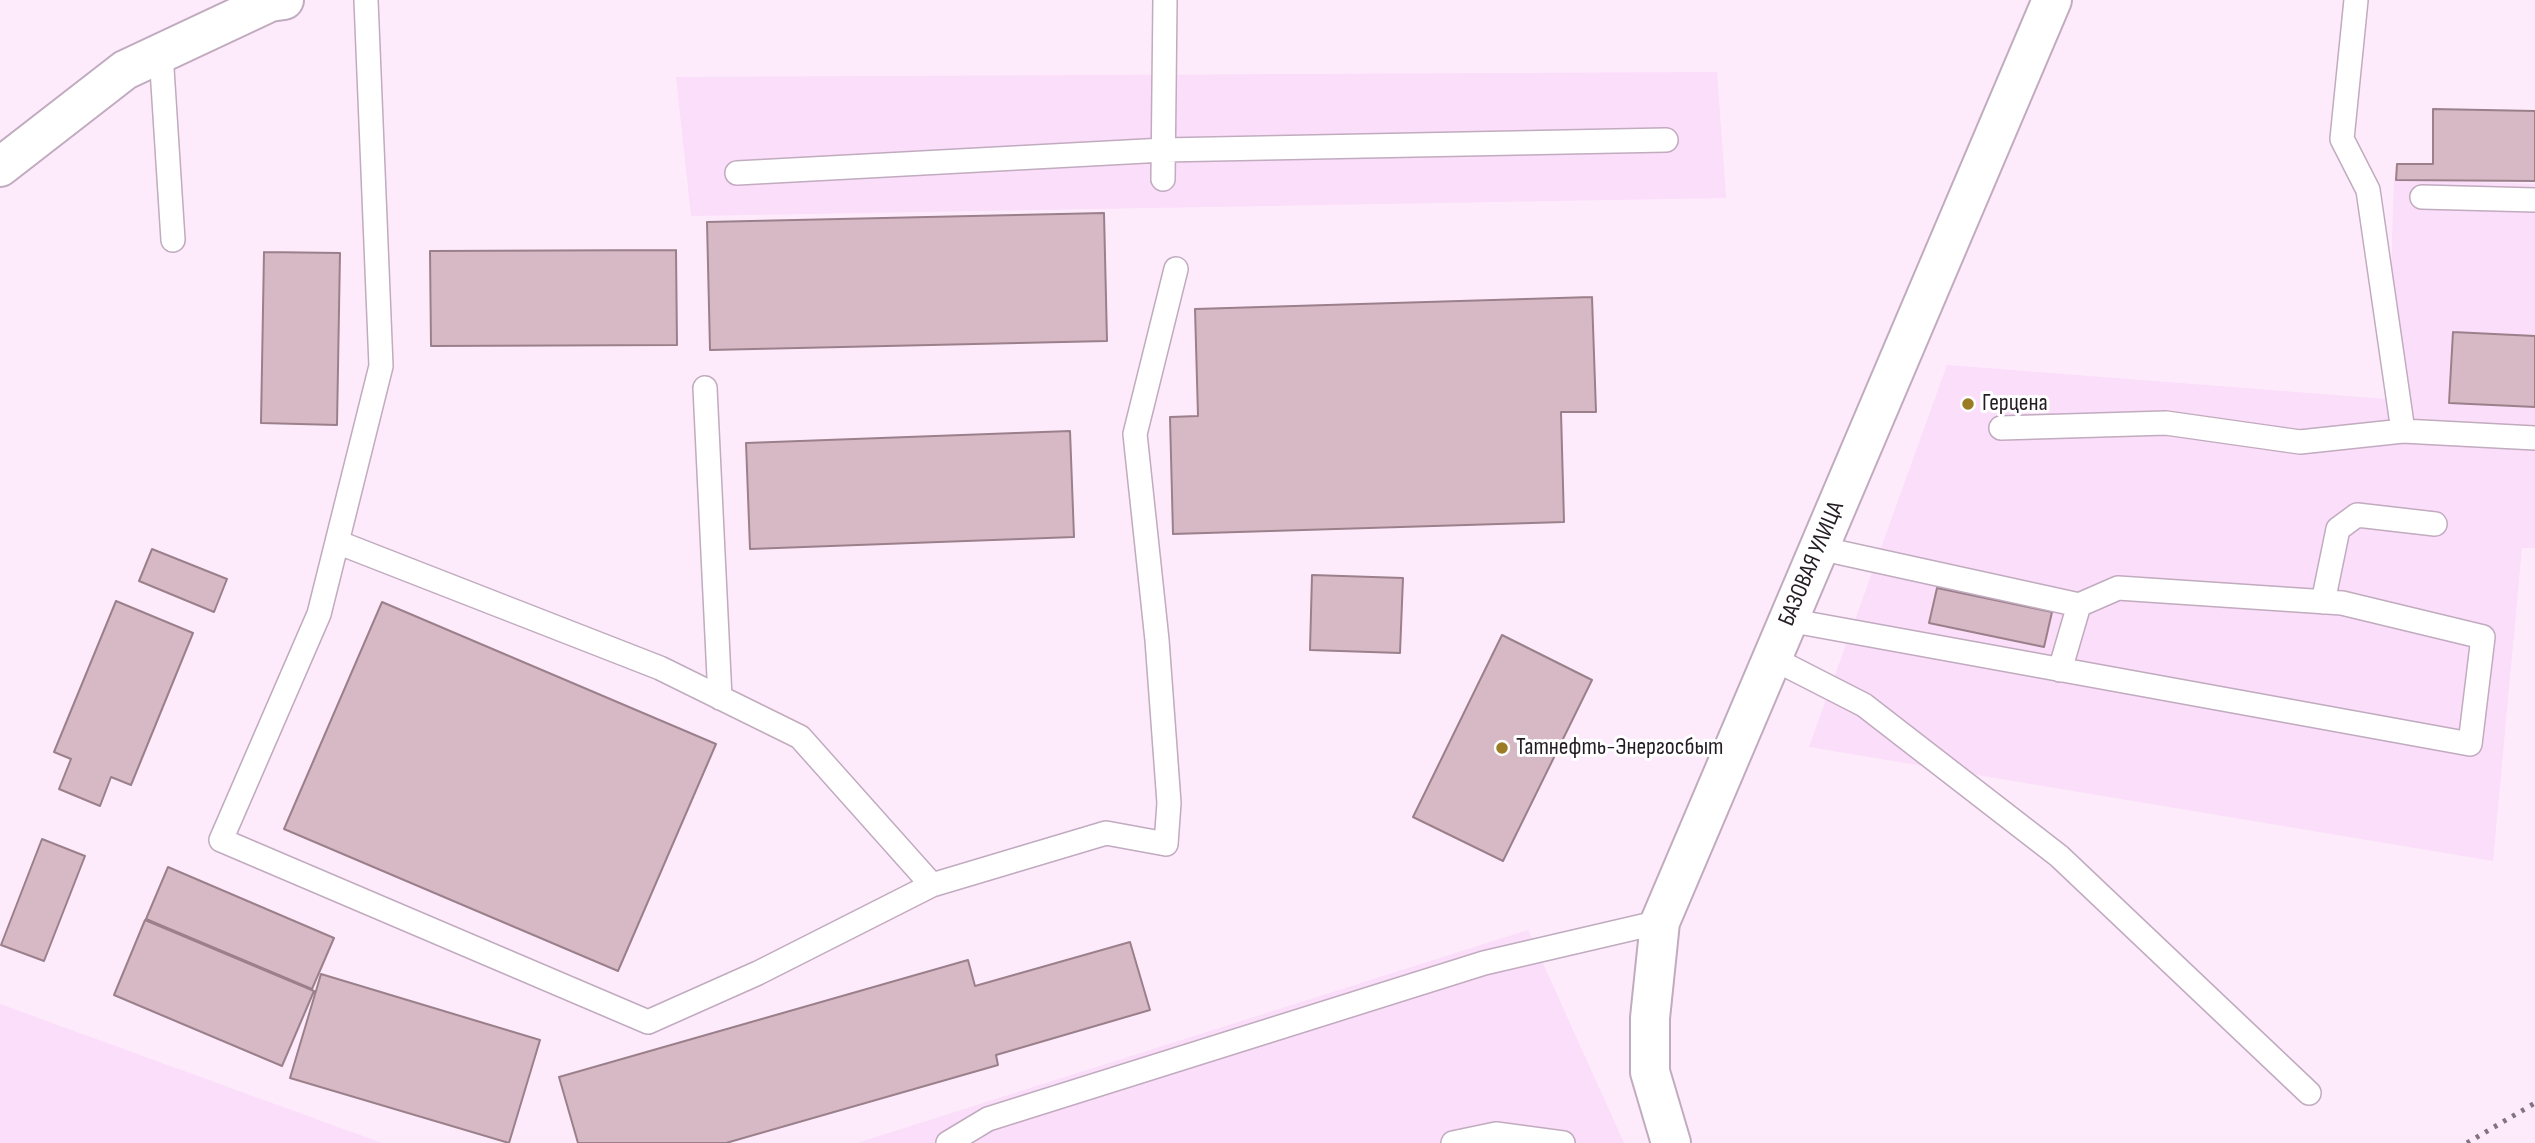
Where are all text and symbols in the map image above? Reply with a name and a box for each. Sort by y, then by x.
place label: Герцена [1982,390,2048,418]
marker: Герцена [1960,396,1976,412]
street label: БАЗОВАЯ УЛИЦА [1773,497,1851,631]
place label: Татнефть-Энергосбыт [1516,734,1723,762]
marker: Татнефть-Энергосбыт [1494,740,1510,756]

